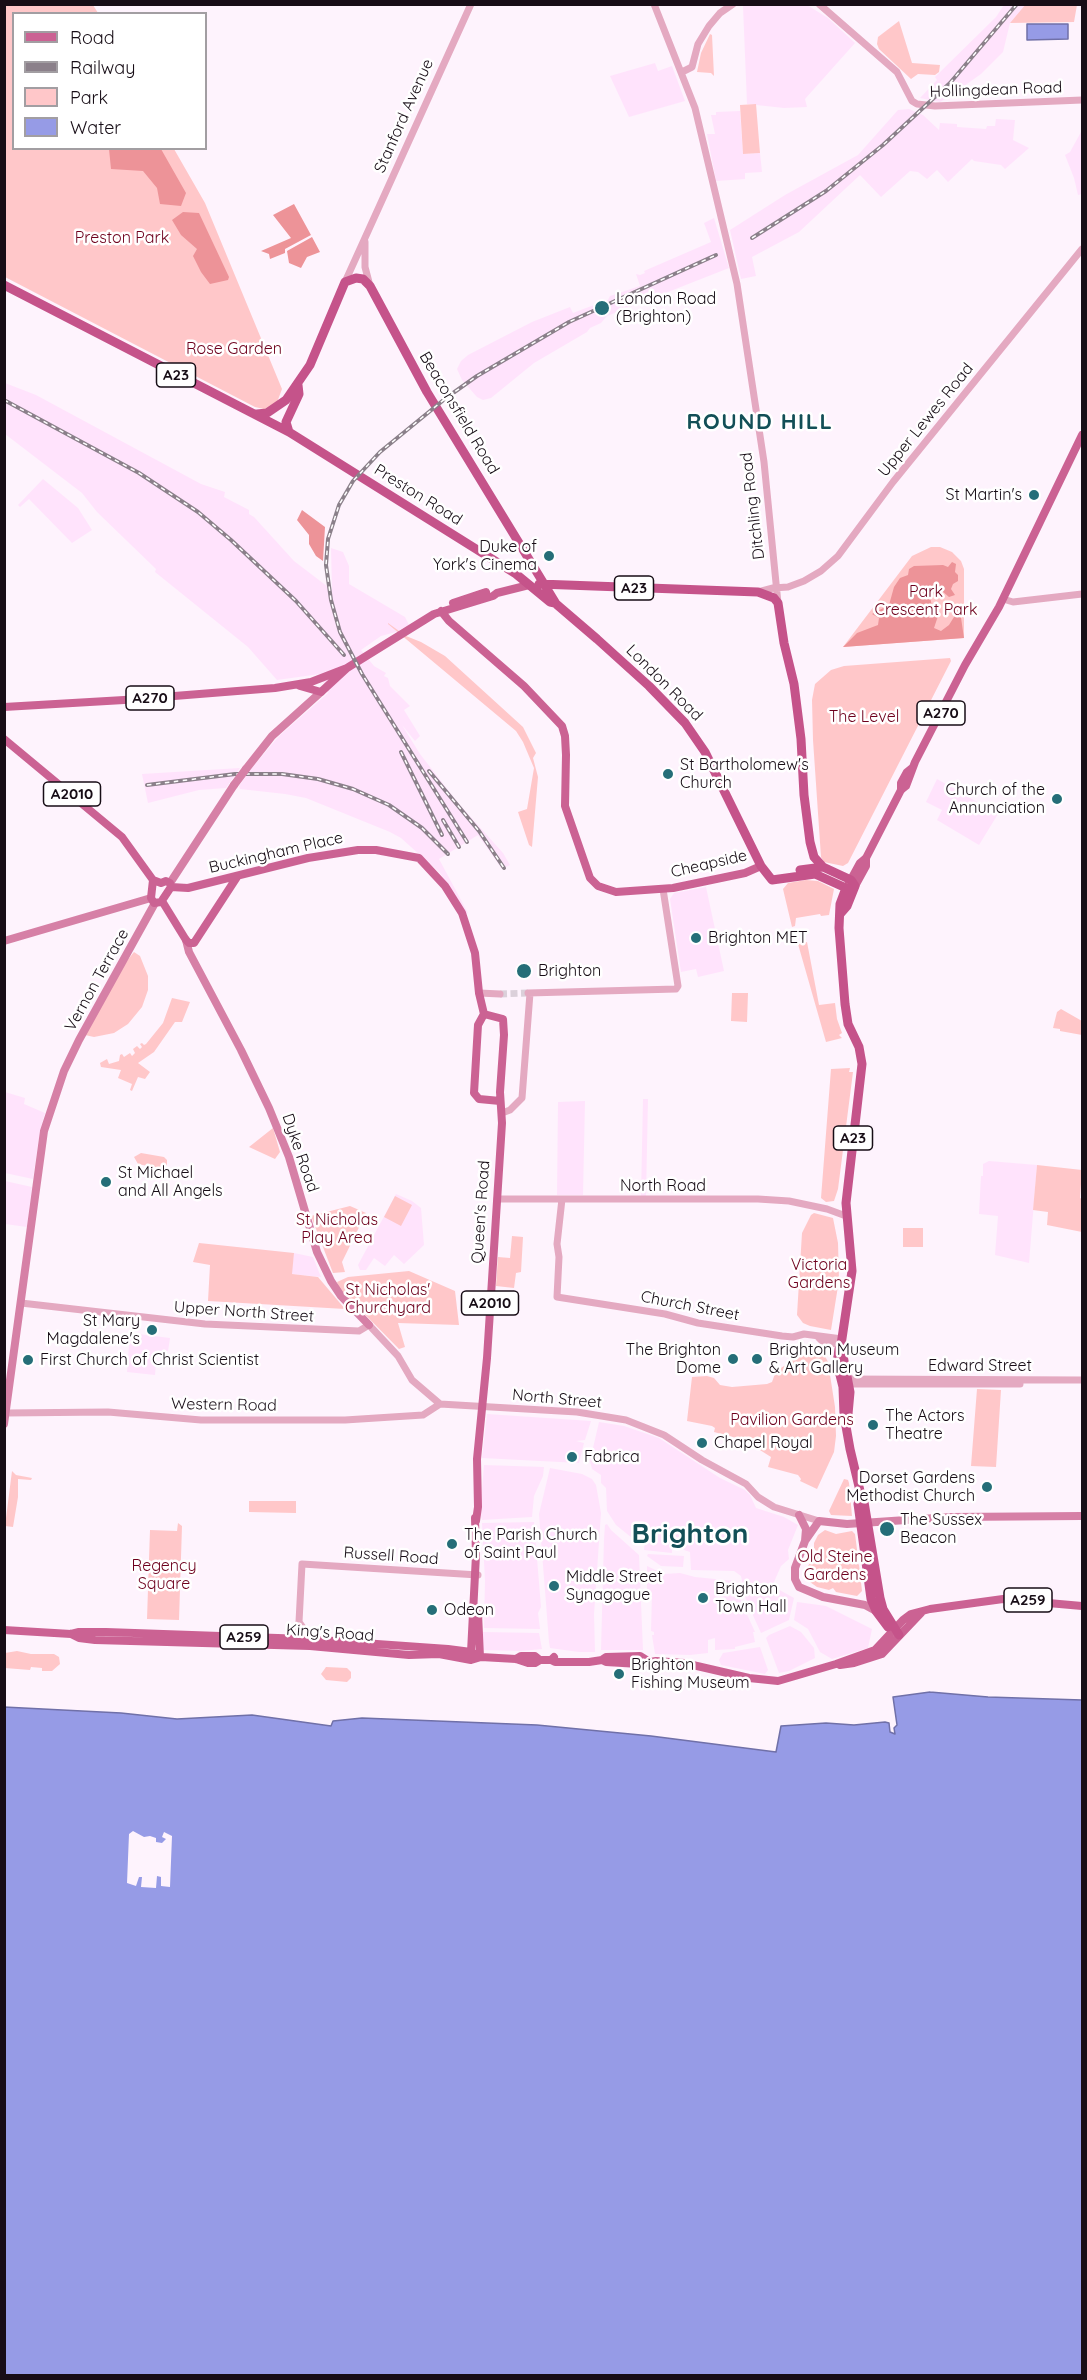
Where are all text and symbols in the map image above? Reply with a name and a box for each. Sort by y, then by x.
legend [12,12,207,150]
text: Road [70,26,115,49]
text: Railway [70,56,136,79]
street label: Stanford Avenue [370,56,438,176]
street label: Hollingdean Road [929,78,1063,102]
text: Park [70,86,108,109]
text: Water [70,116,121,139]
park label: Preston Park [75,228,169,248]
place label: London Road (Brighton) [616,289,716,327]
marker: London Road (Brighton) [593,299,611,317]
park label: Rose Garden [186,339,282,359]
street label: Beaconsfield Road [415,348,503,478]
street label: Upper Lewes Road [874,359,978,481]
road number: A23 [156,363,195,387]
district label: ROUND HILL [687,409,833,435]
street label: Ditchling Road [737,451,769,561]
street label: Preston Road [370,460,466,530]
place label: St Martin's [945,485,1022,505]
marker: St Martin's [1027,488,1041,502]
place label: Duke of York's Cinema [433,537,537,575]
marker: Duke of York's Cinema [542,549,556,563]
road number: A23 [614,576,654,600]
park label: Park Crescent Park [874,582,978,620]
street label: London Road [622,641,706,725]
road number: A270 [126,686,174,710]
road number: A270 [917,701,965,725]
park label: The Level [829,707,899,727]
place label: St Bartholomew's Church [680,755,809,793]
marker: St Bartholomew's Church [661,767,675,781]
place label: Church of the Annunciation [945,780,1045,818]
road number: A2010 [44,782,100,806]
marker: Church of the Annunciation [1050,792,1064,806]
street label: Buckingham Place [207,828,345,878]
street label: Cheapside [669,846,749,882]
street label: Vernon Terrace [61,926,133,1034]
place label: Brighton MET [708,928,808,948]
marker: Brighton MET [689,931,703,945]
place label: Brighton [538,961,601,981]
marker: Brighton [515,962,533,980]
street label: Dyke Road [278,1111,322,1195]
road number: A23 [834,1126,872,1150]
street label: Queen's Road [468,1160,494,1264]
place label: St Michael and All Angels [118,1163,223,1201]
marker: St Michael and All Angels [99,1175,113,1189]
street label: North Road [620,1176,706,1196]
park label: St Nicholas Play Area [296,1210,378,1248]
park label: Victoria Gardens [788,1255,850,1293]
park label: St Nicholas' Churchyard [345,1280,431,1318]
street label: Church Street [639,1287,741,1325]
road number: A2010 [462,1291,518,1315]
street label: Upper North Street [173,1298,315,1326]
place label: St Mary Magdalene's [47,1311,140,1349]
marker: St Mary Magdalene's [145,1323,159,1337]
place label: The Brighton Dome [626,1340,721,1378]
place label: Brighton Museum & Art Gallery [769,1340,899,1378]
place label: First Church of Christ Scientist [40,1350,259,1370]
marker: The Brighton Dome [726,1352,740,1366]
marker: Brighton Museum & Art Gallery [750,1352,764,1366]
marker: First Church of Christ Scientist [21,1353,35,1367]
street label: Edward Street [928,1356,1032,1376]
street label: North Street [511,1386,603,1412]
street label: Western Road [171,1394,277,1416]
place label: The Actors Theatre [885,1406,964,1444]
park label: Pavilion Gardens [730,1410,854,1430]
marker: The Actors Theatre [866,1418,880,1432]
place label: Chapel Royal [714,1433,813,1453]
marker: Chapel Royal [695,1436,709,1450]
place label: Fabrica [584,1447,640,1467]
marker: Fabrica [565,1450,579,1464]
place label: Dorset Gardens Methodist Church [846,1468,975,1506]
marker: Dorset Gardens Methodist Church [980,1480,994,1494]
place label: The Sussex Beacon [900,1510,982,1548]
district label: Brighton [632,1518,748,1552]
marker: The Sussex Beacon [878,1520,896,1538]
place label: The Parish Church of Saint Paul [464,1525,598,1563]
marker: The Parish Church of Saint Paul [445,1537,459,1551]
street label: Russell Road [343,1543,439,1569]
park label: Old Steine Gardens [798,1547,872,1585]
park label: Regency Square [132,1556,196,1594]
place label: Middle Street Synagogue [566,1567,663,1605]
marker: Middle Street Synagogue [547,1579,561,1593]
place label: Brighton Town Hall [715,1579,787,1617]
road number: A259 [1004,1588,1052,1612]
marker: Brighton Town Hall [696,1591,710,1605]
place label: Odeon [444,1600,494,1620]
marker: Odeon [425,1603,439,1617]
street label: King's Road [285,1620,375,1646]
road number: A259 [220,1625,268,1649]
place label: Brighton Fishing Museum [631,1655,750,1693]
marker: Brighton Fishing Museum [612,1667,626,1681]

